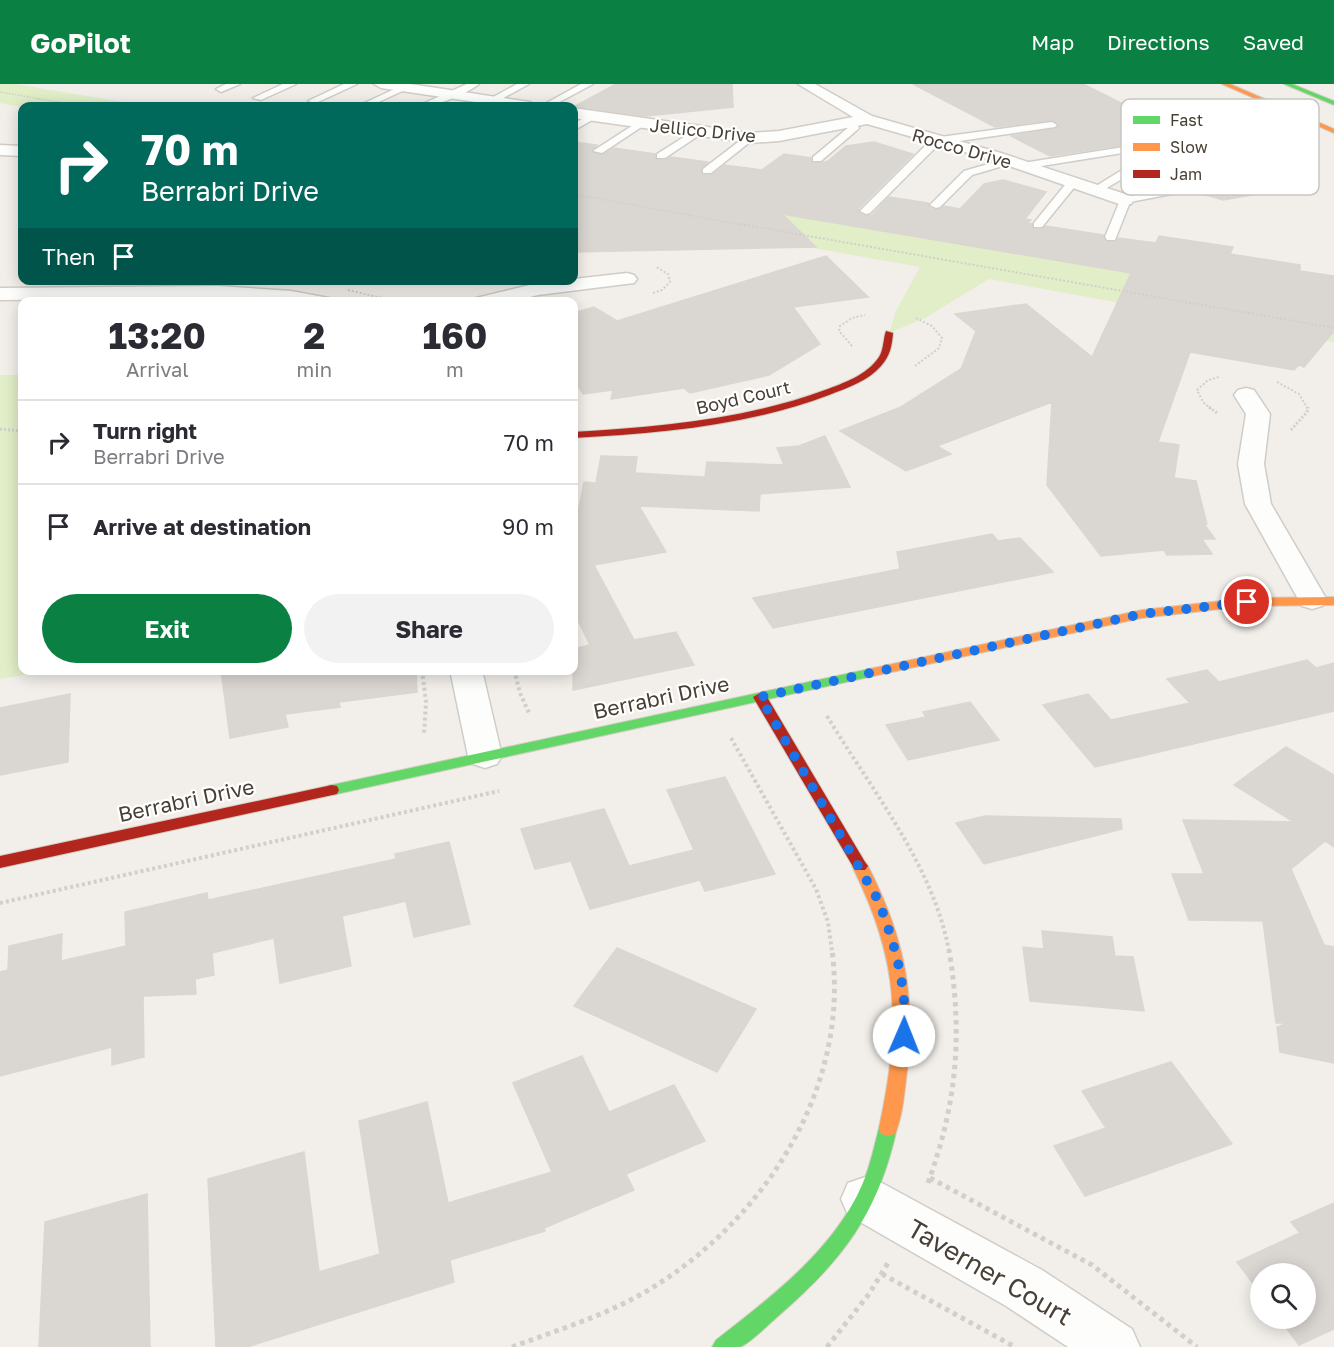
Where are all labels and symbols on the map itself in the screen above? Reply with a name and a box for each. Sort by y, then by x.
legend [1121,99,1319,195]
text: Fast [1170,110,1203,130]
street label: Jellico Drive [649,113,757,147]
street label: Rocco Drive [910,123,1014,173]
text: Slow [1170,137,1208,157]
text: Jam [1170,164,1202,184]
street label: Boyd Court [694,375,792,419]
pin [1221,576,1272,627]
street label: Berrabri Drive [591,670,731,724]
street label: Berrabri Drive [116,773,256,827]
position arrow [872,1004,936,1068]
street label: Taverner Court [902,1212,1078,1332]

